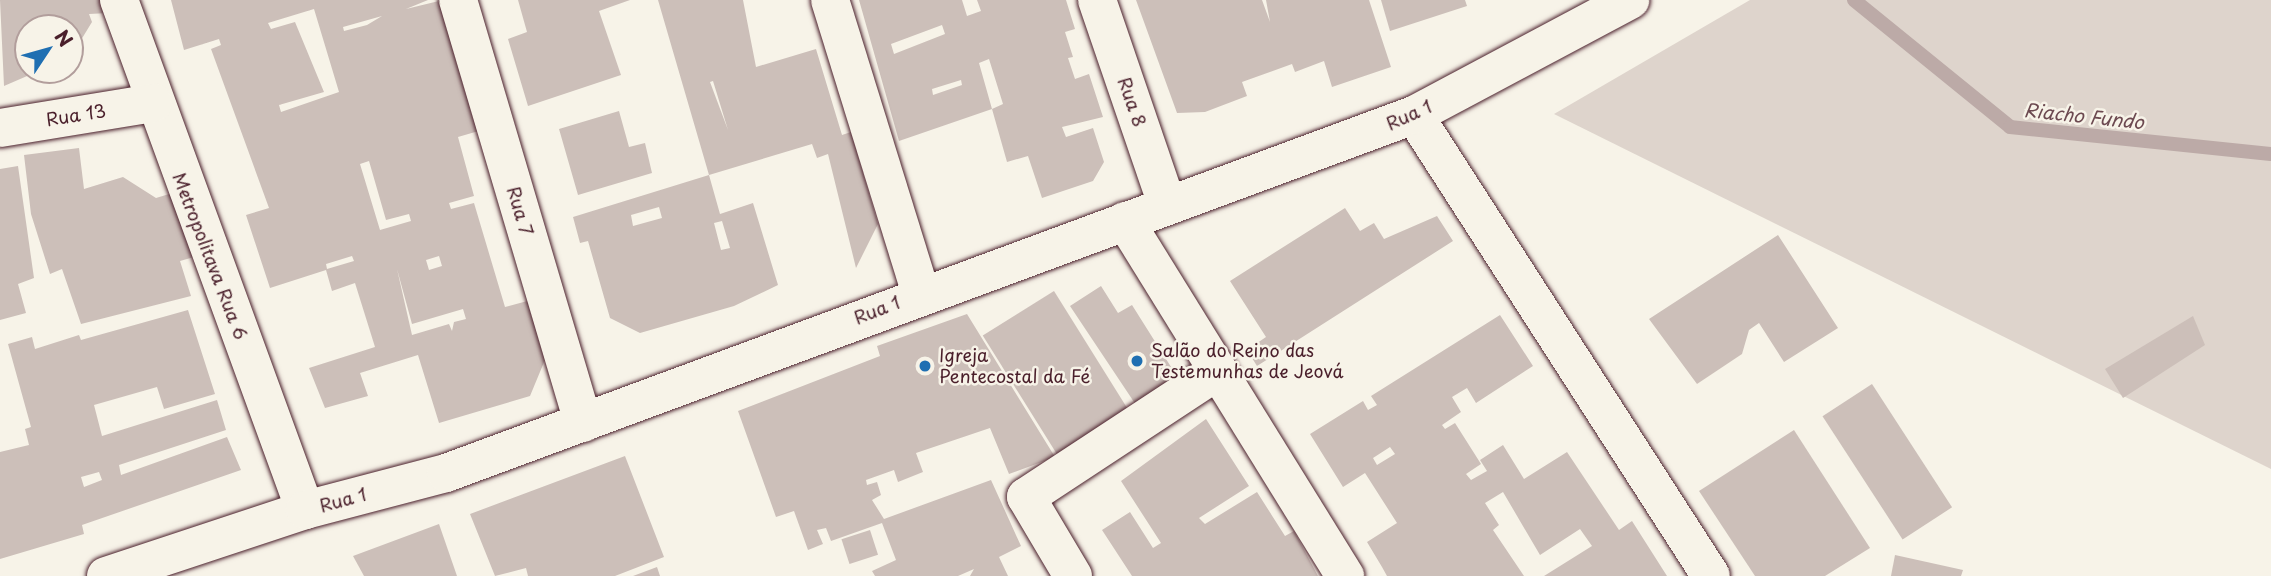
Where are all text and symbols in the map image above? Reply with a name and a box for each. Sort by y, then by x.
north arrow [14,14,84,84]
text: N [49,24,80,52]
street label: Rua 8 [1113,74,1151,130]
street label: Rua 1 [1382,95,1436,135]
water label: Riacho Fundo [2022,98,2146,134]
street label: Rua 13 [44,100,108,130]
street label: Metropolitava Rua 6 [168,169,252,343]
street label: Rua 7 [503,184,537,238]
street label: Rua 1 [850,291,904,329]
place label: Salão do Reino das Testemunhas de Jeová [1151,340,1344,382]
place label: Igreja Pentecostal da Fé [939,345,1090,388]
marker: Salão do Reino das Testemunhas de Jeová [1129,353,1145,369]
marker: Igreja Pentecostal da Fé [917,358,933,374]
street label: Rua 1 [317,483,369,517]

